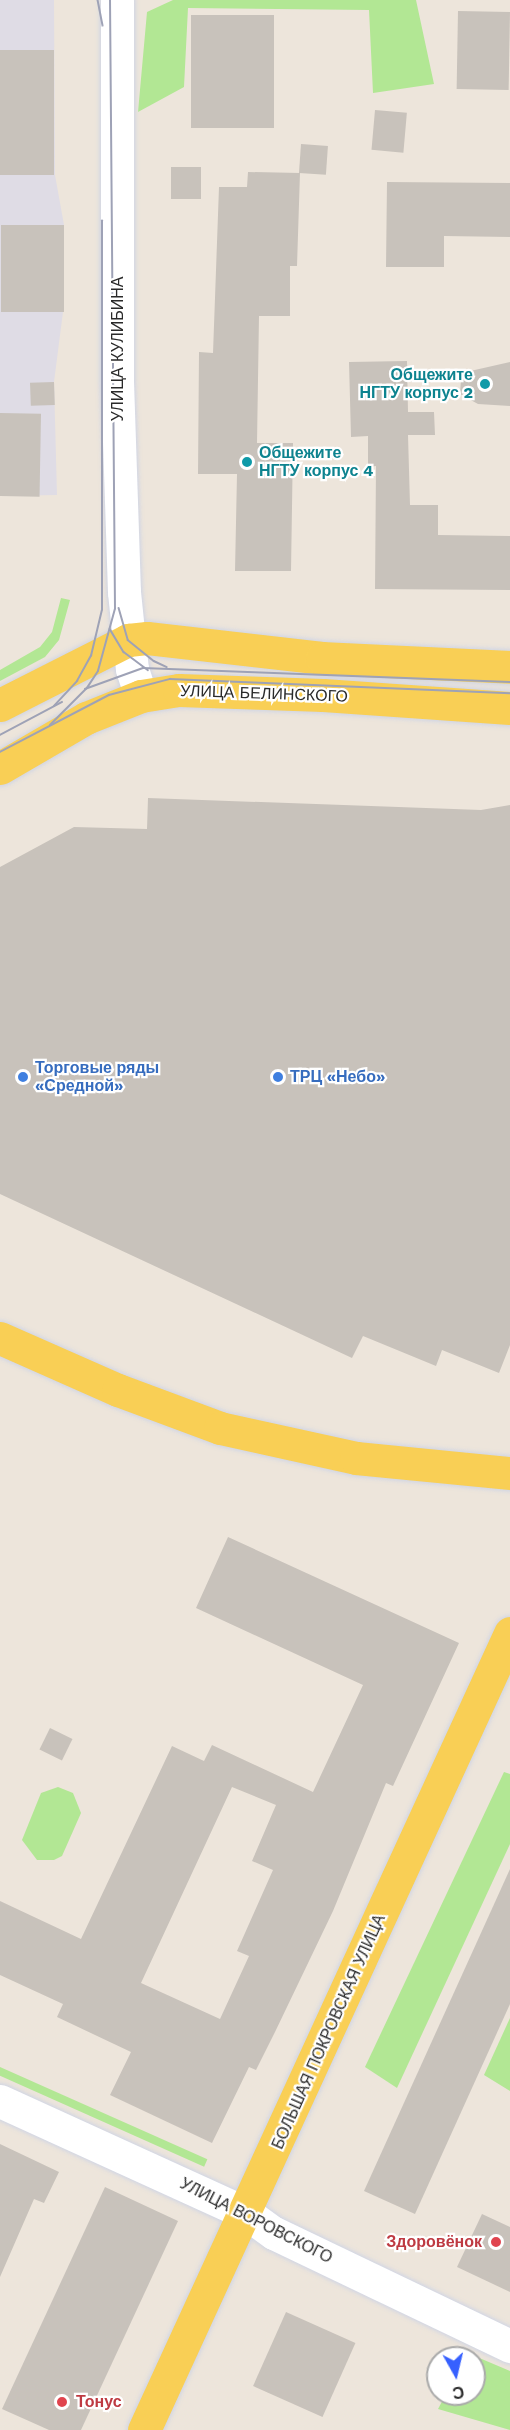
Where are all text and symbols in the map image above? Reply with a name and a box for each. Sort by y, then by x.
street label: УЛИЦА КУЛИБИНА [108,277,128,421]
place label: Общежите НГТУ корпус 2 [360,365,473,403]
marker: Общежите НГТУ корпус 2 [478,377,492,391]
place label: Общежите НГТУ корпус 4 [259,443,373,481]
marker: Общежите НГТУ корпус 4 [240,455,254,469]
street label: УЛИЦА БЕЛИНСКОГО [180,681,348,707]
place label: Торговые ряды «Средной» [35,1058,159,1096]
place label: ТРЦ «Небо» [290,1067,385,1087]
marker: Торговые ряды «Средной» [16,1070,30,1084]
marker: ТРЦ «Небо» [271,1070,285,1084]
street label: БОЛЬШАЯ ПОКРОВСКАЯ УЛИЦА [268,1912,390,2152]
street label: УЛИЦА ВОРОВСКОГО [177,2174,335,2268]
place label: Здоровёнок [386,2232,482,2252]
marker: Здоровёнок [487,2233,505,2251]
north arrow [426,2346,486,2406]
text: С [451,2382,465,2403]
place label: Тонус [76,2392,122,2412]
marker: Тонус [53,2393,71,2411]

